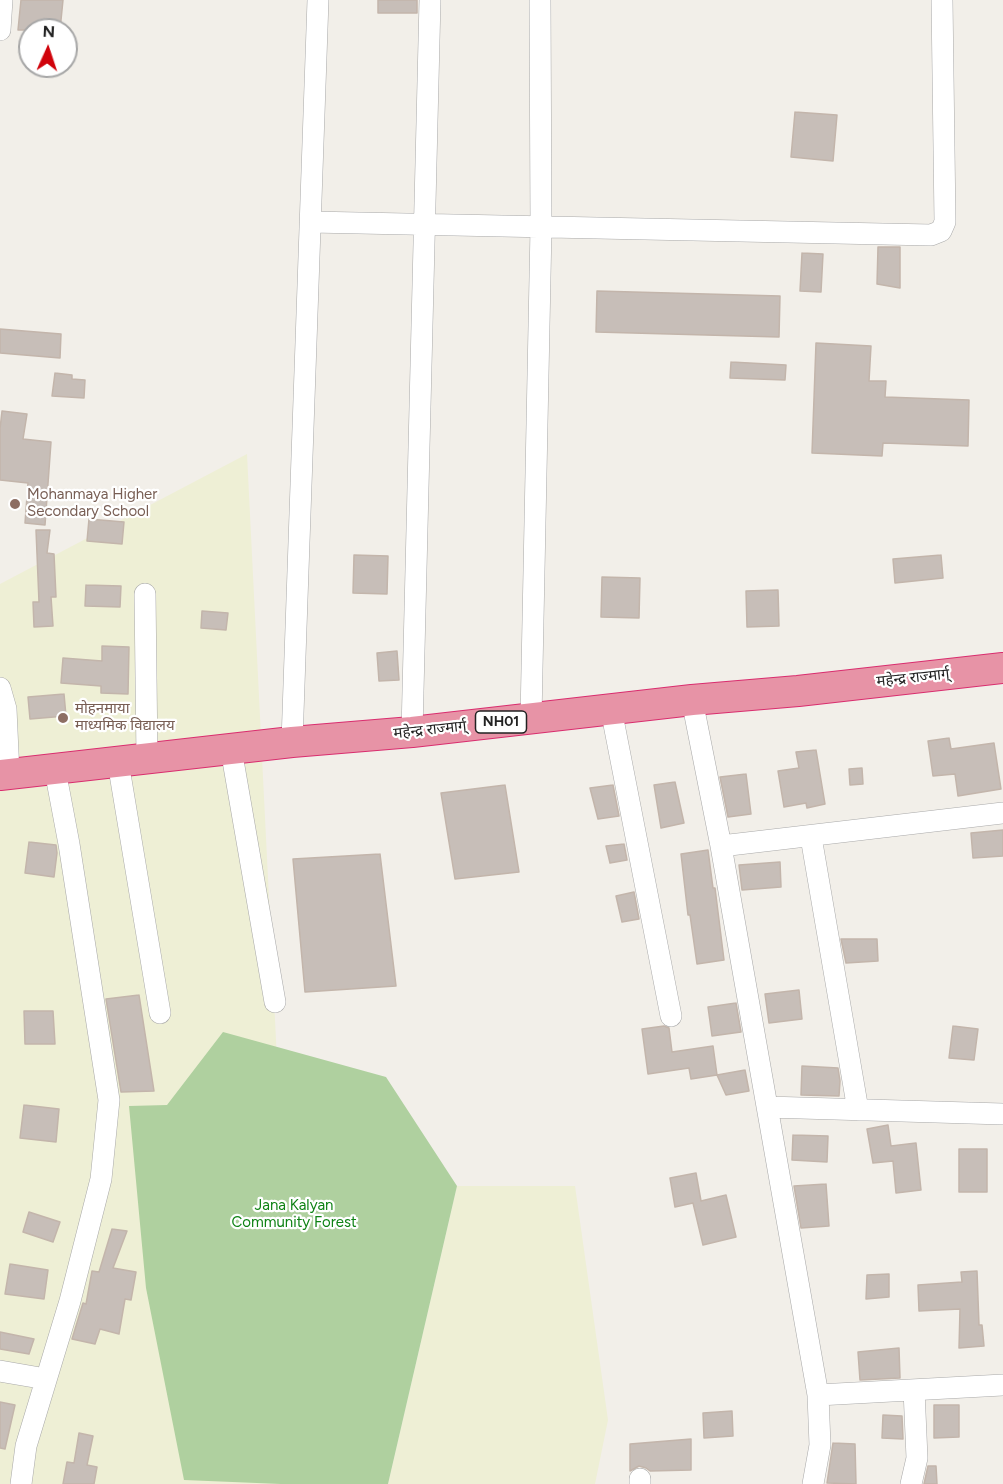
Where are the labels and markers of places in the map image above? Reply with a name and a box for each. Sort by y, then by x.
place label: Mohanmaya Higher Secondary School [27,486,157,521]
marker: Mohanmaya Higher Secondary School [8,497,22,511]
place label: मोहनमाया माध्यमिक विद्यालय [75,700,175,735]
marker: मोहनमाया माध्यमिक विद्यालय [56,711,70,725]

